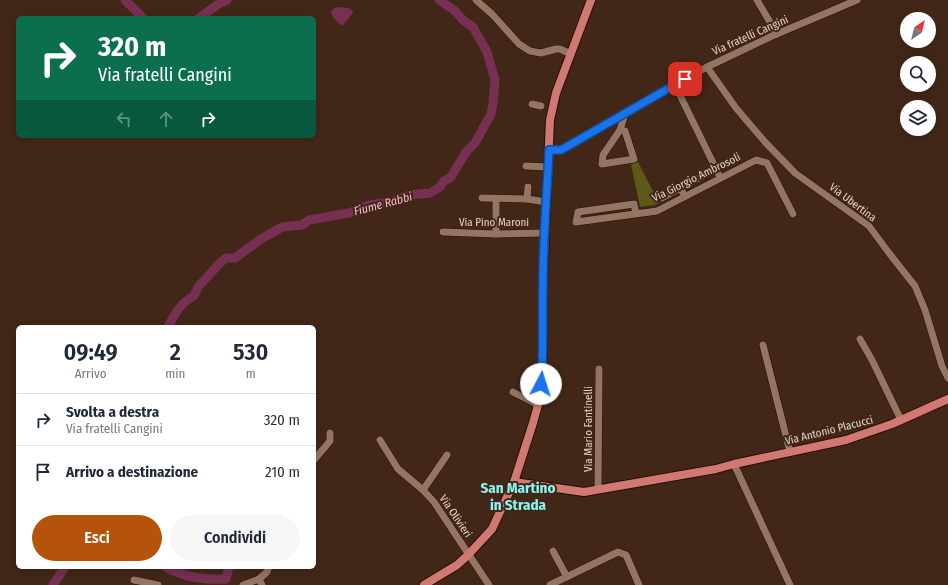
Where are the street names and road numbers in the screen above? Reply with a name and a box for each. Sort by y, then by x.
street label: Via fratelli Cangini [710,13,790,58]
street label: Via Giorgio Ambrosoli [650,150,743,205]
street label: Via Ubertina [827,181,879,224]
street label: Via Pino Maroni [459,216,529,229]
street label: Via Mario Fantinelli [582,386,595,472]
street label: Via Antonio Placucci [784,413,875,448]
street label: Via Olivieri [437,492,475,540]

